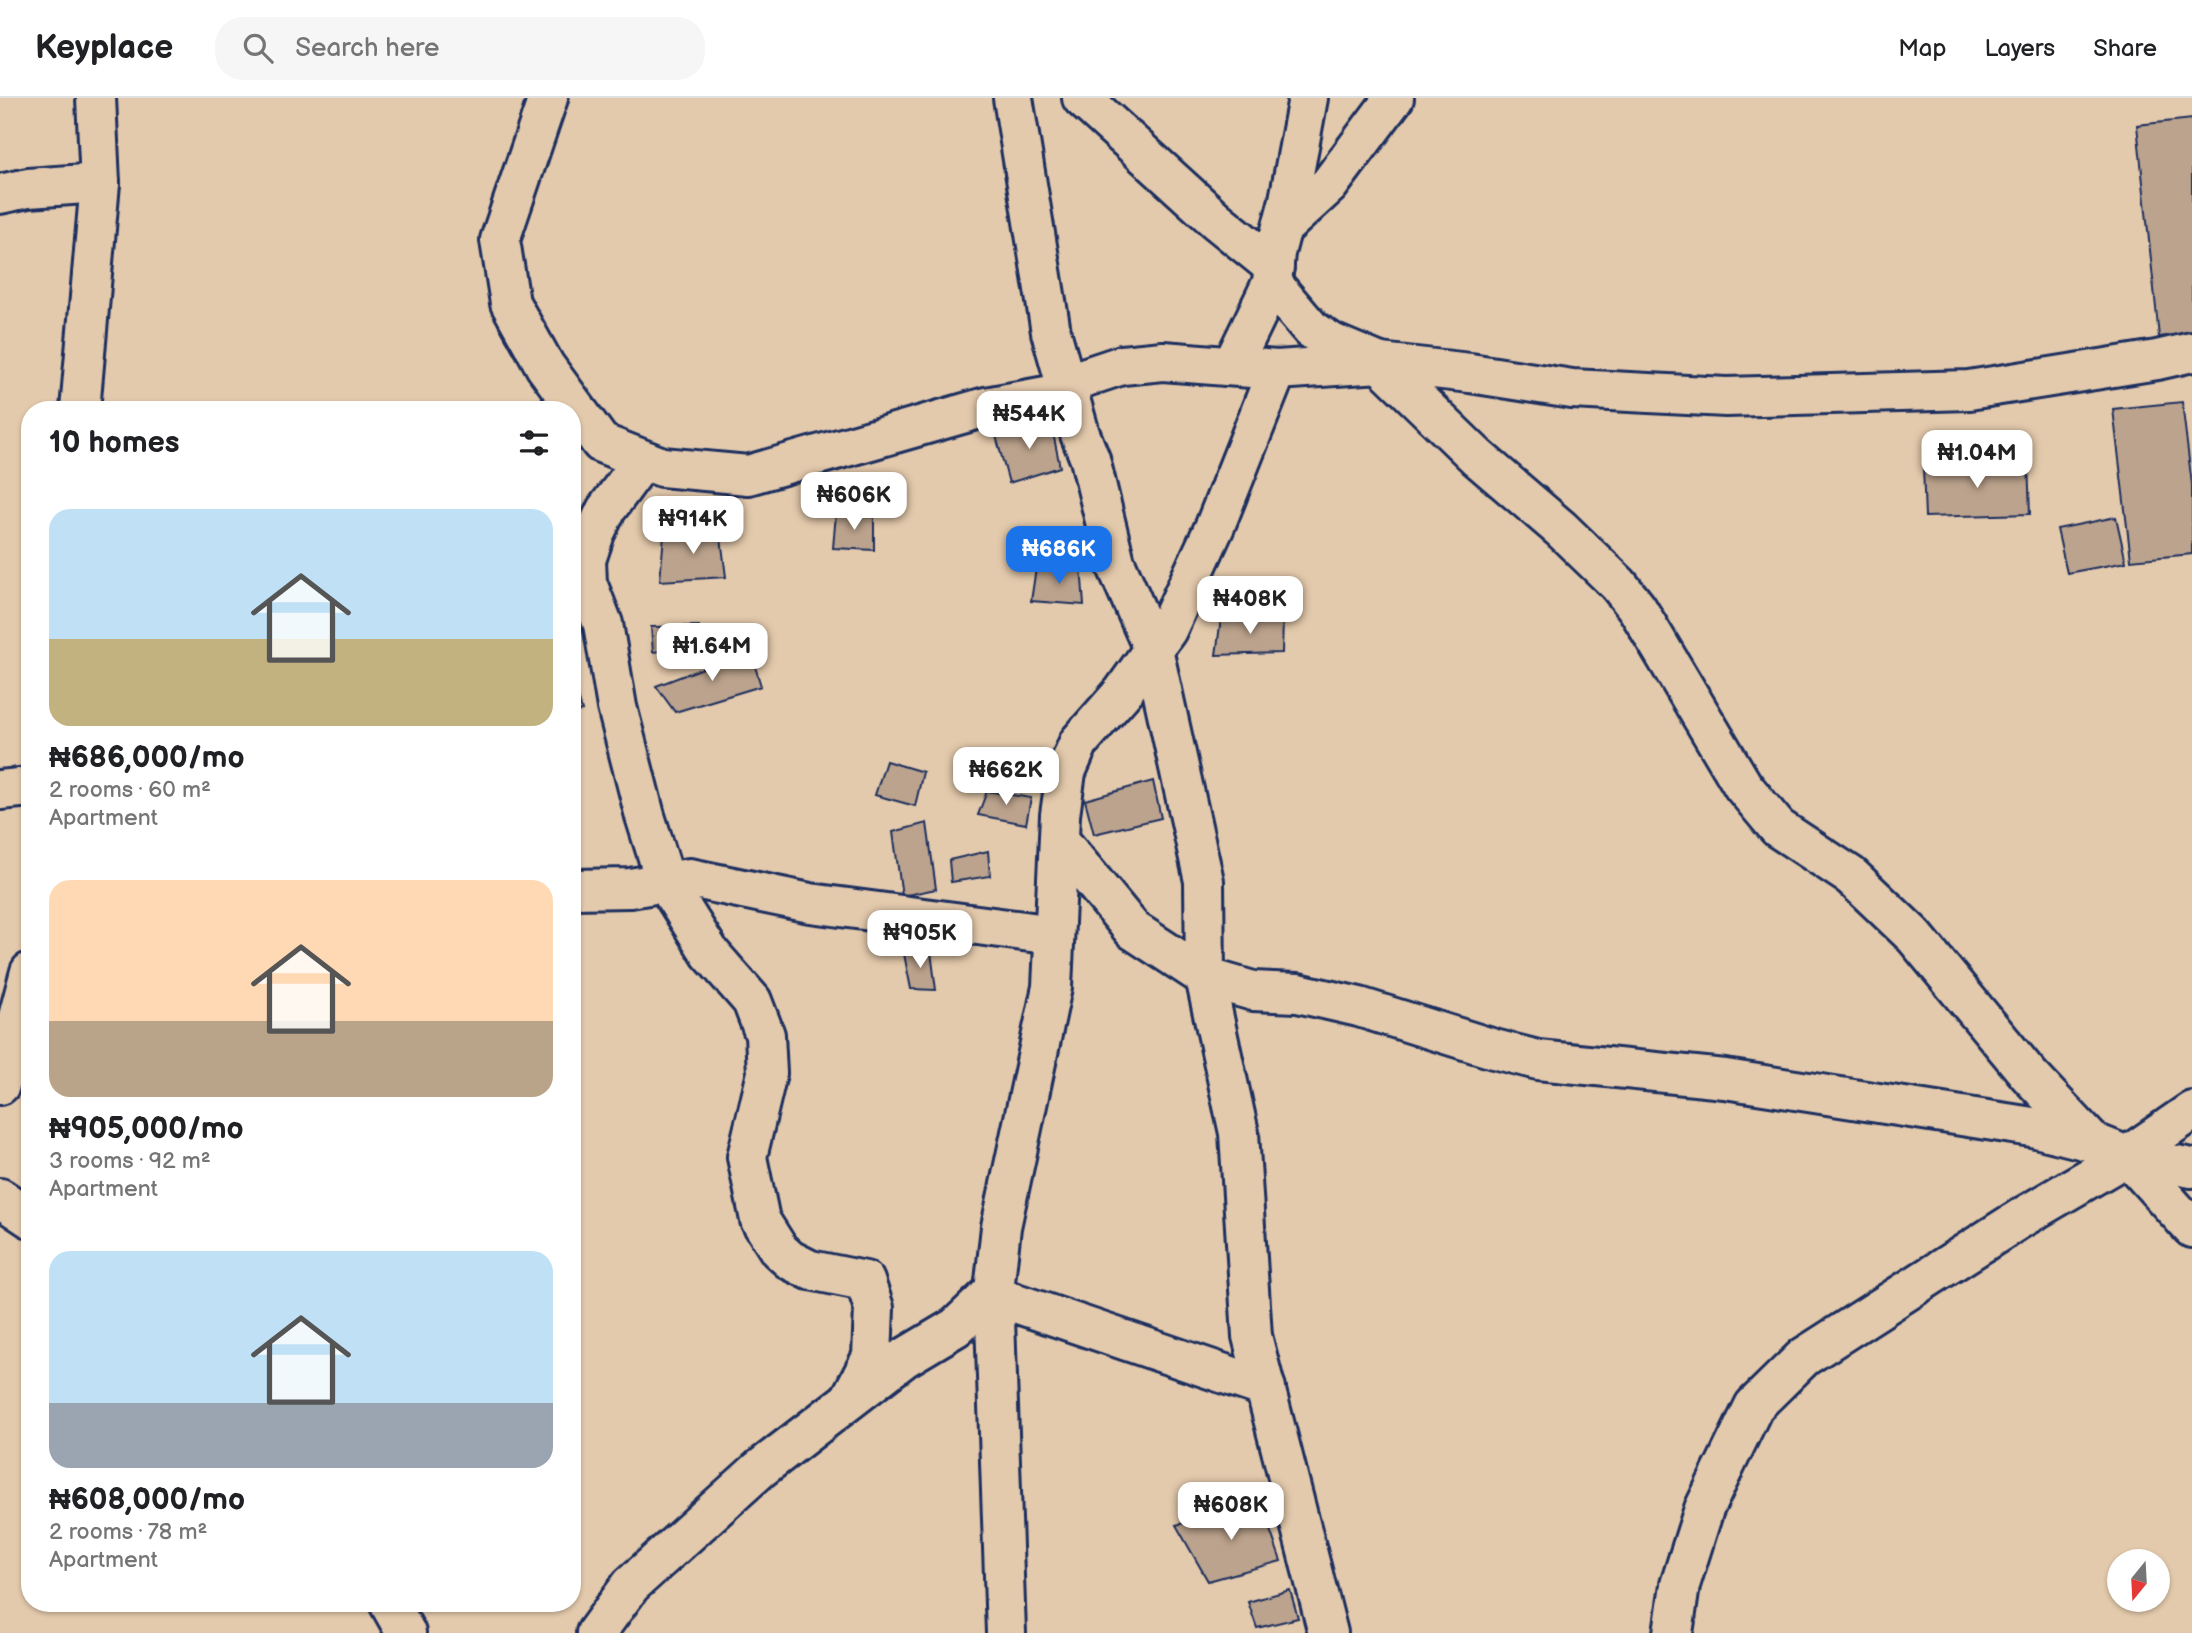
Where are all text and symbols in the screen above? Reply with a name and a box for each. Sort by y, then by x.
search box [215,17,705,80]
text: Keyplace [35,28,173,68]
icon: search [239,29,277,67]
text: Search here [295,33,439,64]
text: Map [1898,34,1946,63]
text: Layers [1984,34,2055,63]
text: Share [2093,34,2157,63]
pin: ₦544K [980,392,1078,451]
text: ₦544K [993,400,1065,428]
icon: filters [515,424,553,462]
text: 10 homes [49,425,180,461]
pin: ₦1.04M [1920,430,2034,490]
text: ₦1.04M [1937,439,2017,467]
pin: ₦606K [805,472,903,532]
text: ₦606K [817,481,891,509]
pin: ₦914K [644,496,742,556]
text: ₦914K [659,505,727,533]
pin: ₦686K [1010,526,1108,586]
text: ₦686K [1022,535,1096,563]
icon: home [238,555,364,681]
pin: ₦408K [1201,576,1299,636]
text: ₦408K [1213,585,1287,613]
pin: ₦1.64M [655,624,769,683]
text: ₦1.64M [673,632,751,660]
text: ₦686,000/mo [49,740,245,776]
pin: ₦662K [957,748,1055,807]
text: ₦662K [969,756,1043,784]
text: 2 rooms · 60 m² [49,776,211,804]
text: Apartment [49,804,158,832]
pin: ₦905K [871,910,969,970]
text: ₦905K [883,919,957,947]
icon: home [238,926,364,1052]
text: ₦905,000/mo [49,1111,244,1147]
text: 3 rooms · 92 m² [49,1147,211,1175]
text: Apartment [49,1175,158,1203]
icon: home [238,1297,364,1423]
text: ₦608,000/mo [49,1482,245,1518]
pin: ₦608K [1182,1482,1280,1542]
text: ₦608K [1194,1491,1268,1519]
text: 2 rooms · 78 m² [49,1518,207,1546]
text: Apartment [49,1546,158,1574]
north arrow [2107,1549,2170,1612]
map controls [2107,1549,2170,1612]

